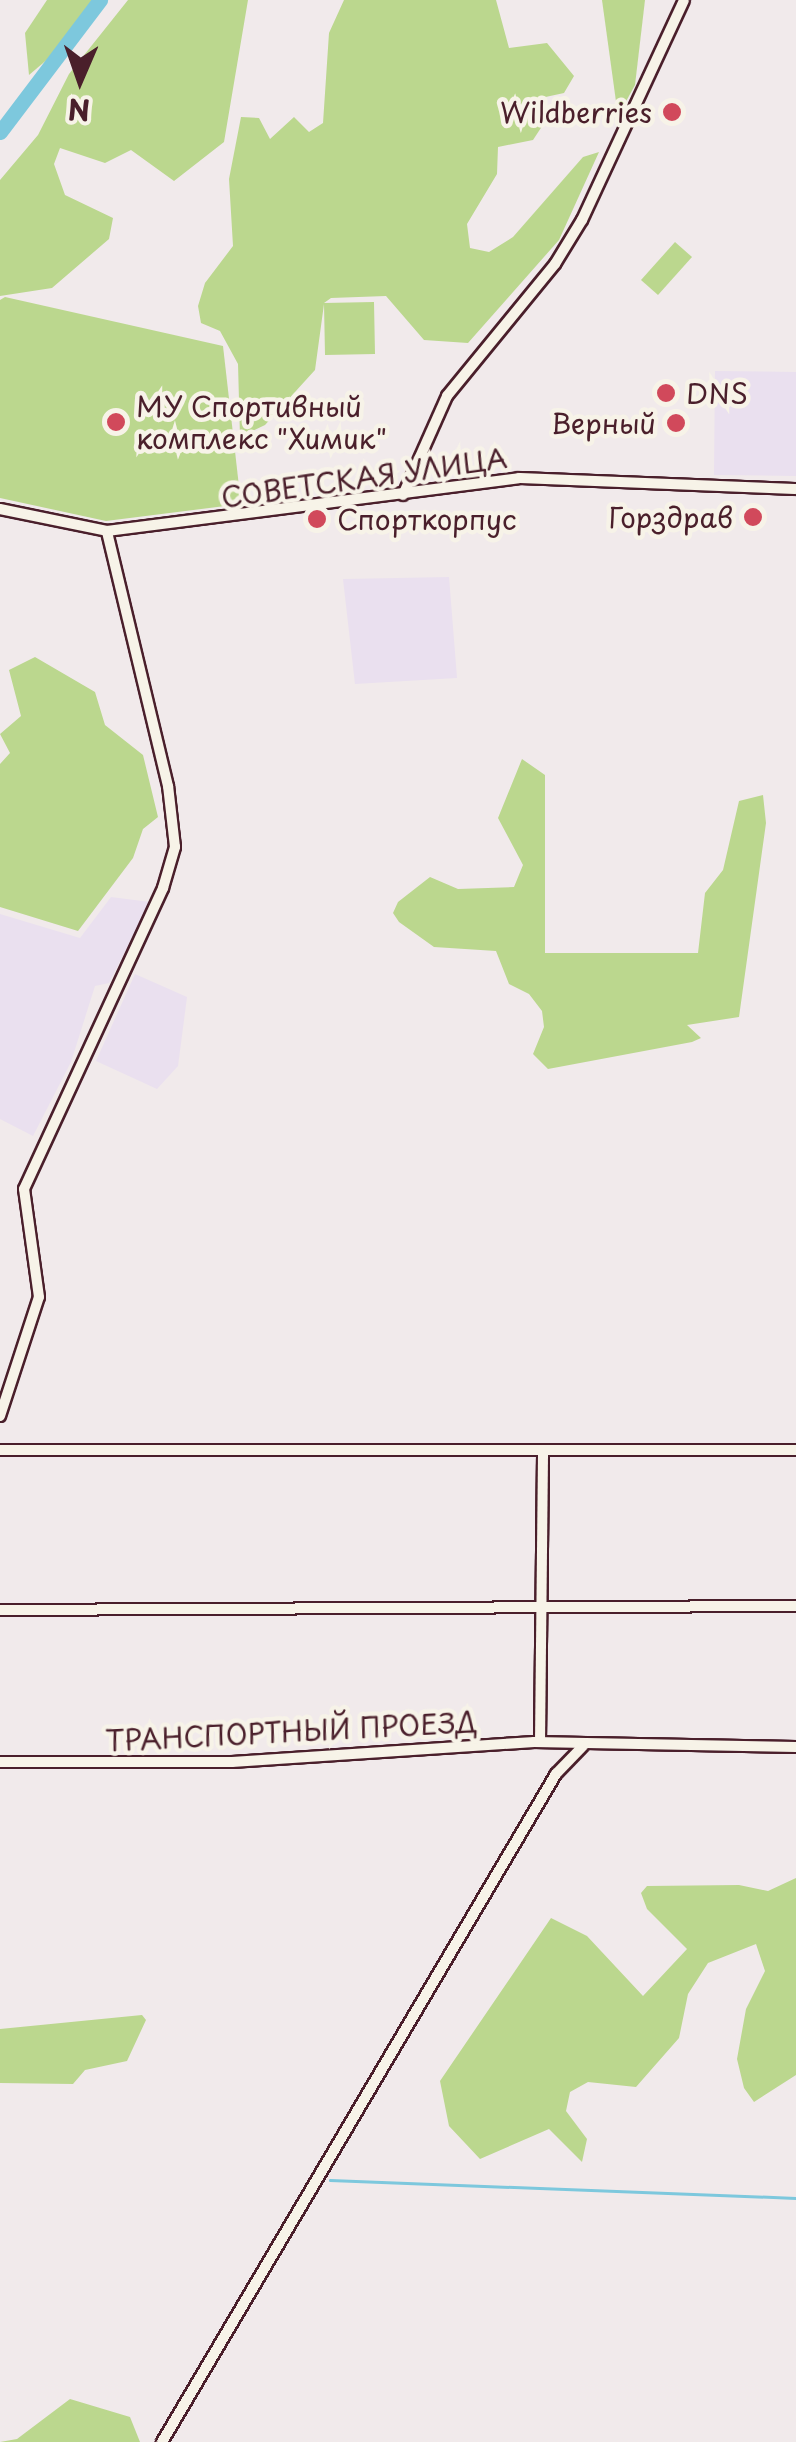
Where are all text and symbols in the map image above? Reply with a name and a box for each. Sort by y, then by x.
north arrow [30,30,130,130]
text: N [67,89,91,132]
place label: Wildberries [500,95,652,129]
marker: Wildberries [661,101,683,123]
place label: DNS [686,376,748,410]
marker: DNS [655,382,677,404]
place label: МУ Спортивный комплекс "Химик" [136,389,387,455]
place label: Верный [551,406,656,440]
marker: МУ Спортивный комплекс "Химик" [105,411,127,433]
marker: Верный [665,412,687,434]
street label: СОВЕТСКАЯ УЛИЦА [219,440,509,514]
place label: Горздрав [608,500,733,534]
place label: Спорткорпус [337,502,517,536]
marker: Горздрав [742,506,764,528]
marker: Спорткорпус [306,508,328,530]
street label: ТРАНСПОРТНЫЙ ПРОЕЗД [104,1704,478,1758]

